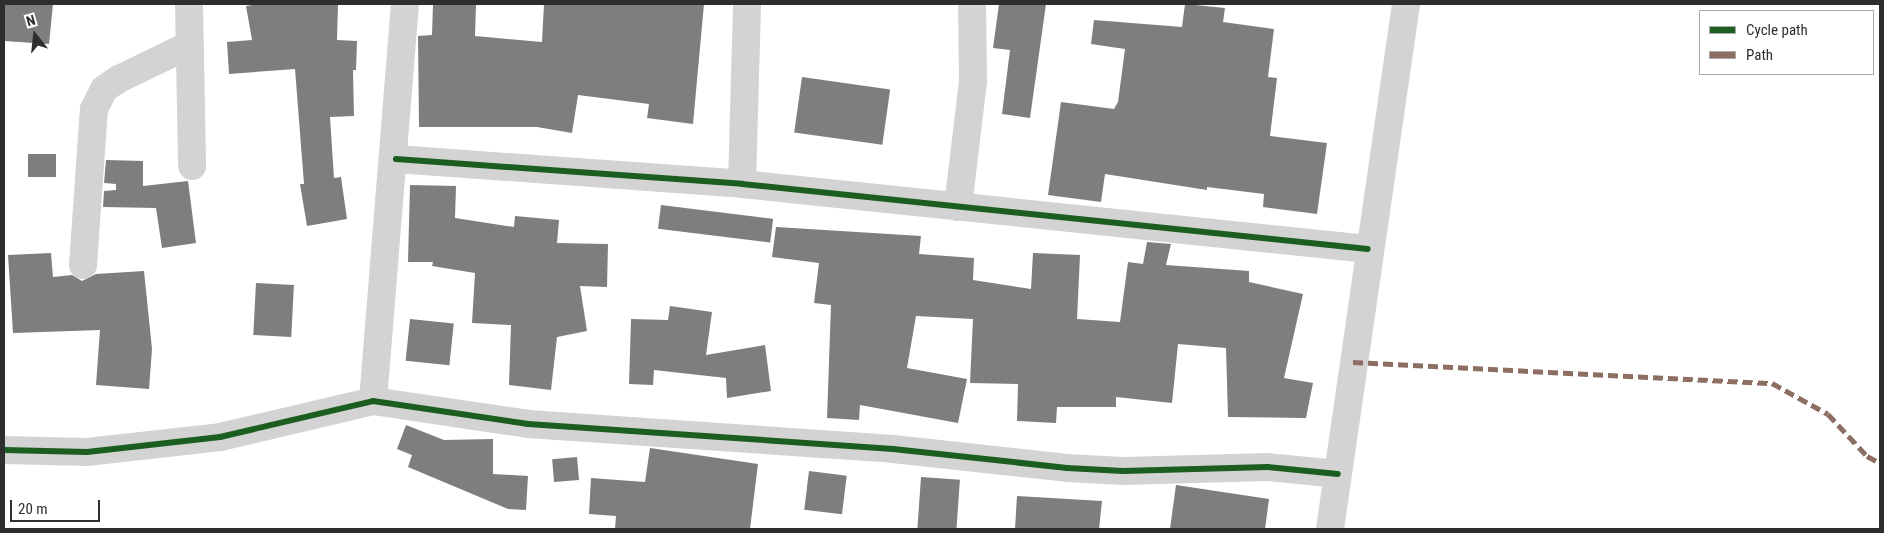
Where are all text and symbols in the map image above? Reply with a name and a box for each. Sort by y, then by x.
north arrow [10,10,60,60]
legend [1699,10,1874,75]
text: N [25,12,37,29]
text: Cycle path [1746,21,1808,39]
text: Path [1746,46,1773,64]
scale bar [12,490,102,522]
text: 20 m [18,500,48,518]

